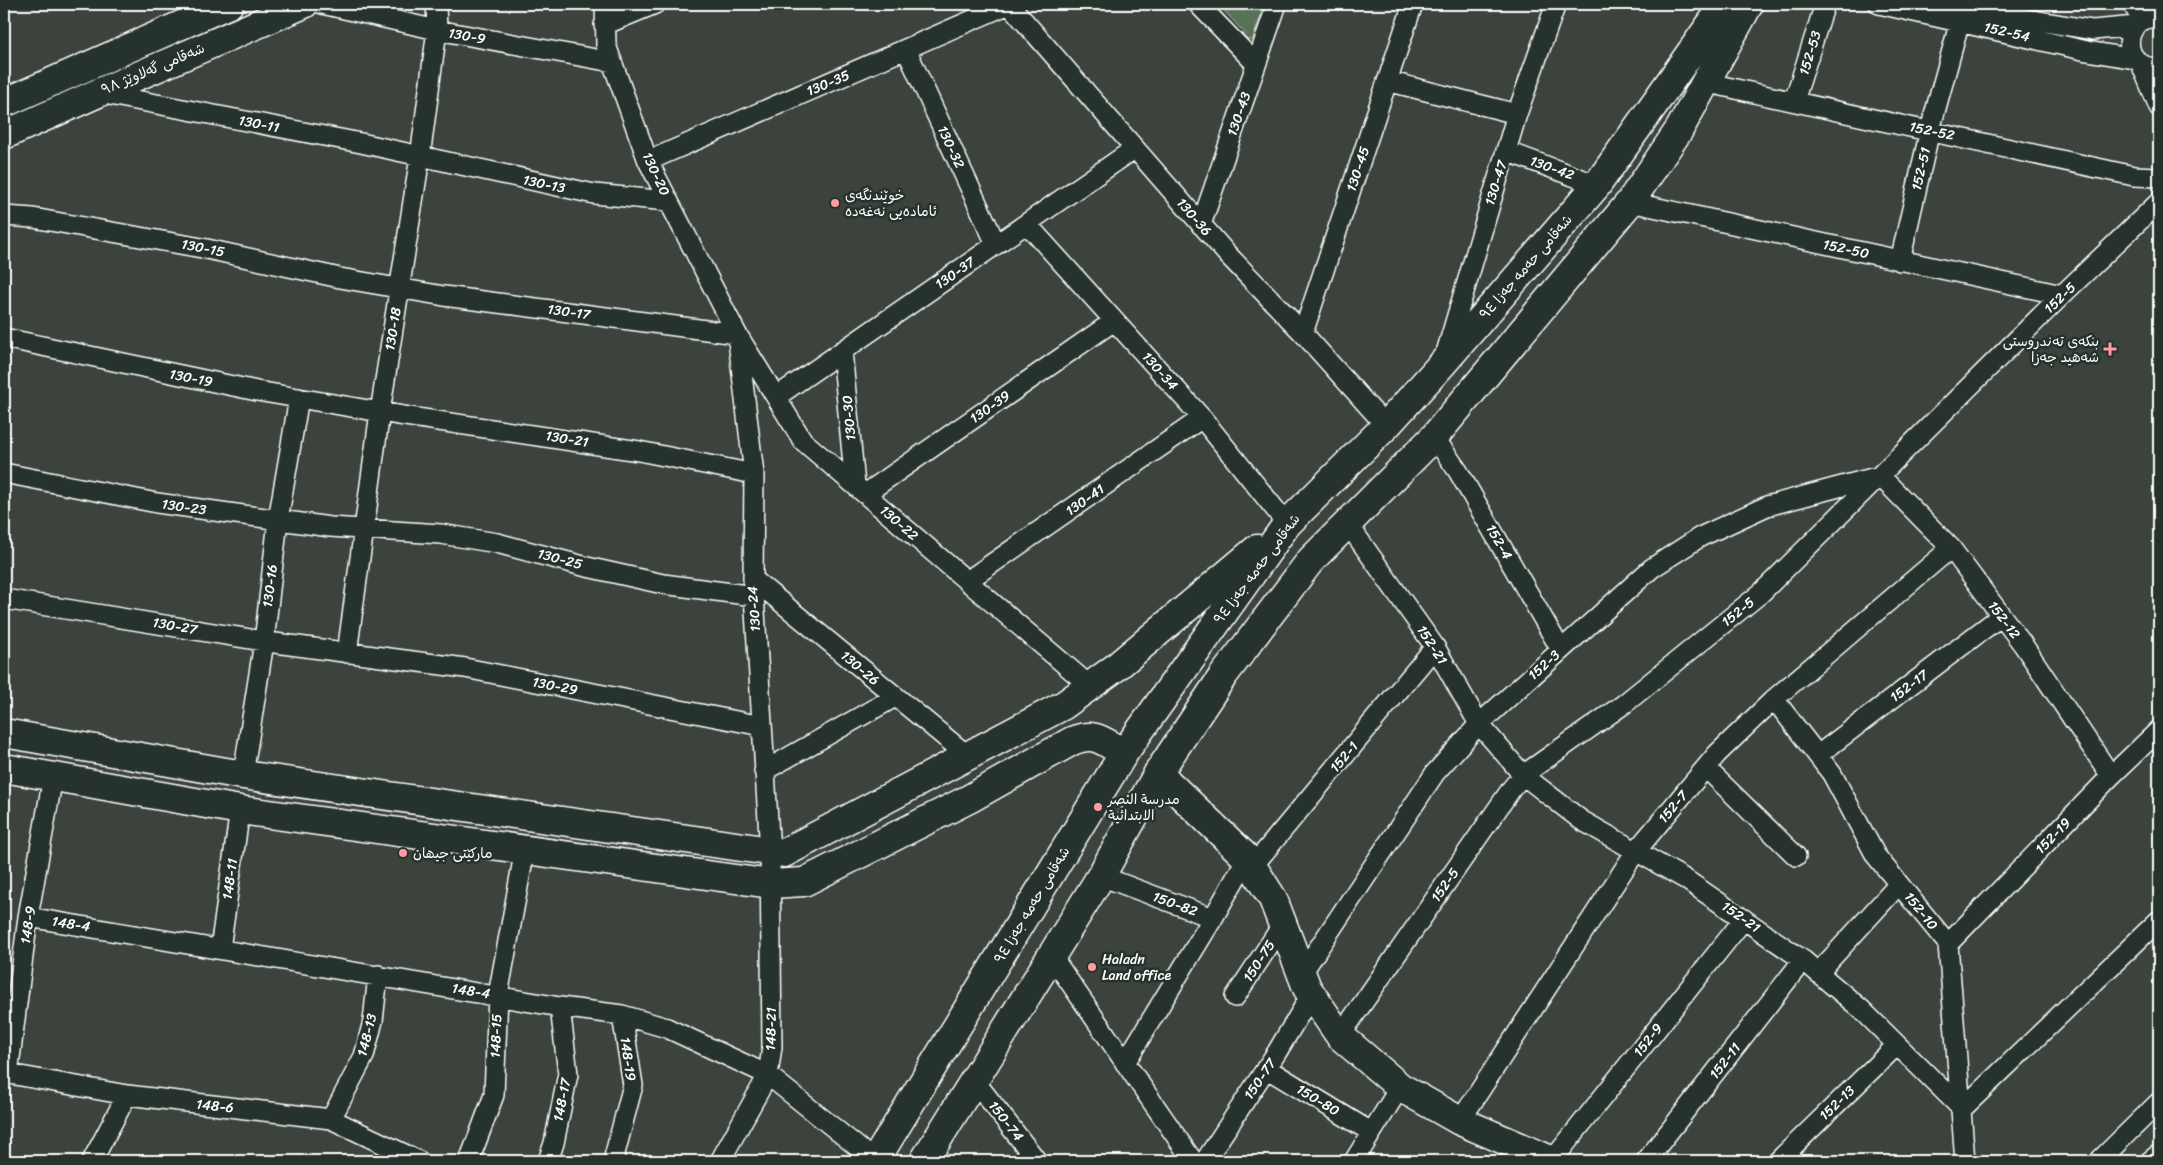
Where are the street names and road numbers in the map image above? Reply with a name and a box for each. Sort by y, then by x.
street label: 152-54 [1982,15,2033,49]
street label: 130-9 [446,20,488,52]
street label: 152-53 [1791,27,1829,78]
street label: شەقامی گەلاوێژ ٩٨ [97,36,209,102]
street label: 130-35 [802,62,854,103]
street label: 130-43 [1220,88,1258,140]
street label: 130-11 [236,108,282,140]
street label: 152-52 [1907,114,1957,148]
street label: 130-32 [930,121,972,173]
street label: 130-45 [1339,143,1377,195]
street label: 152-51 [1904,145,1938,193]
street label: 130-20 [635,148,677,200]
street label: 130-42 [1526,148,1578,188]
street label: 130-47 [1477,156,1515,209]
street label: 130-13 [521,167,568,201]
street label: 130-36 [1170,192,1218,242]
street label: شەقامی حەمە جەزا ٩٤ [1473,209,1579,325]
street label: 130-15 [179,232,227,265]
street label: 152-50 [1821,232,1872,266]
street label: 130-37 [930,249,981,296]
street label: 152-5 [2038,276,2083,320]
street label: 130-17 [546,297,593,328]
street label: 130-18 [377,305,409,352]
street label: 130-34 [1135,346,1185,396]
street label: 130-19 [167,362,215,395]
street label: 130-39 [964,384,1016,430]
street label: 130-30 [835,394,863,442]
street label: 130-21 [544,423,590,455]
street label: 130-41 [1060,477,1110,523]
street label: 130-23 [160,492,208,523]
street label: 130-22 [874,499,924,547]
street label: شەقامی حەمە جەزا ٩٤ [1207,508,1307,630]
street label: 152-4 [1479,519,1519,565]
street label: 130-25 [535,541,586,577]
street label: 130-16 [255,563,285,609]
street label: 130-24 [740,585,768,633]
street label: 152-5 [1715,590,1761,634]
street label: 152-12 [1981,595,2027,645]
street label: 130-27 [151,610,200,642]
street label: 152-21 [1410,620,1454,670]
street label: 152-3 [1522,643,1566,687]
street label: 130-26 [835,644,885,692]
street label: 152-17 [1884,662,1935,709]
street label: 130-29 [530,669,580,703]
street label: 152-1 [1323,736,1365,778]
street label: 152-7 [1651,784,1695,829]
street label: 152-19 [2029,811,2077,860]
street label: شەقامی حەمە جەزا ٩٤ [987,842,1077,968]
street label: 148-11 [215,857,245,901]
street label: 152-5 [1424,862,1466,908]
street label: 150-82 [1149,884,1201,924]
street label: 152-10 [1897,886,1945,936]
street label: 152-21 [1716,894,1766,940]
street label: 148-9 [13,904,43,946]
street label: 148-4 [50,909,92,939]
street label: 150-75 [1236,934,1282,987]
street label: 148-4 [450,976,492,1006]
street label: 148-21 [758,1007,784,1051]
street label: 148-13 [350,1011,384,1059]
street label: 148-15 [483,1013,509,1059]
street label: 152-9 [1627,1017,1670,1063]
street label: 148-19 [613,1035,644,1083]
street label: 152-11 [1702,1037,1748,1085]
street label: 150-77 [1237,1052,1284,1105]
street label: 148-17 [546,1075,579,1124]
street label: 150-80 [1291,1077,1345,1123]
street label: 152-13 [1813,1079,1861,1127]
street label: 148-6 [195,1092,235,1120]
street label: 150-74 [982,1095,1030,1147]

